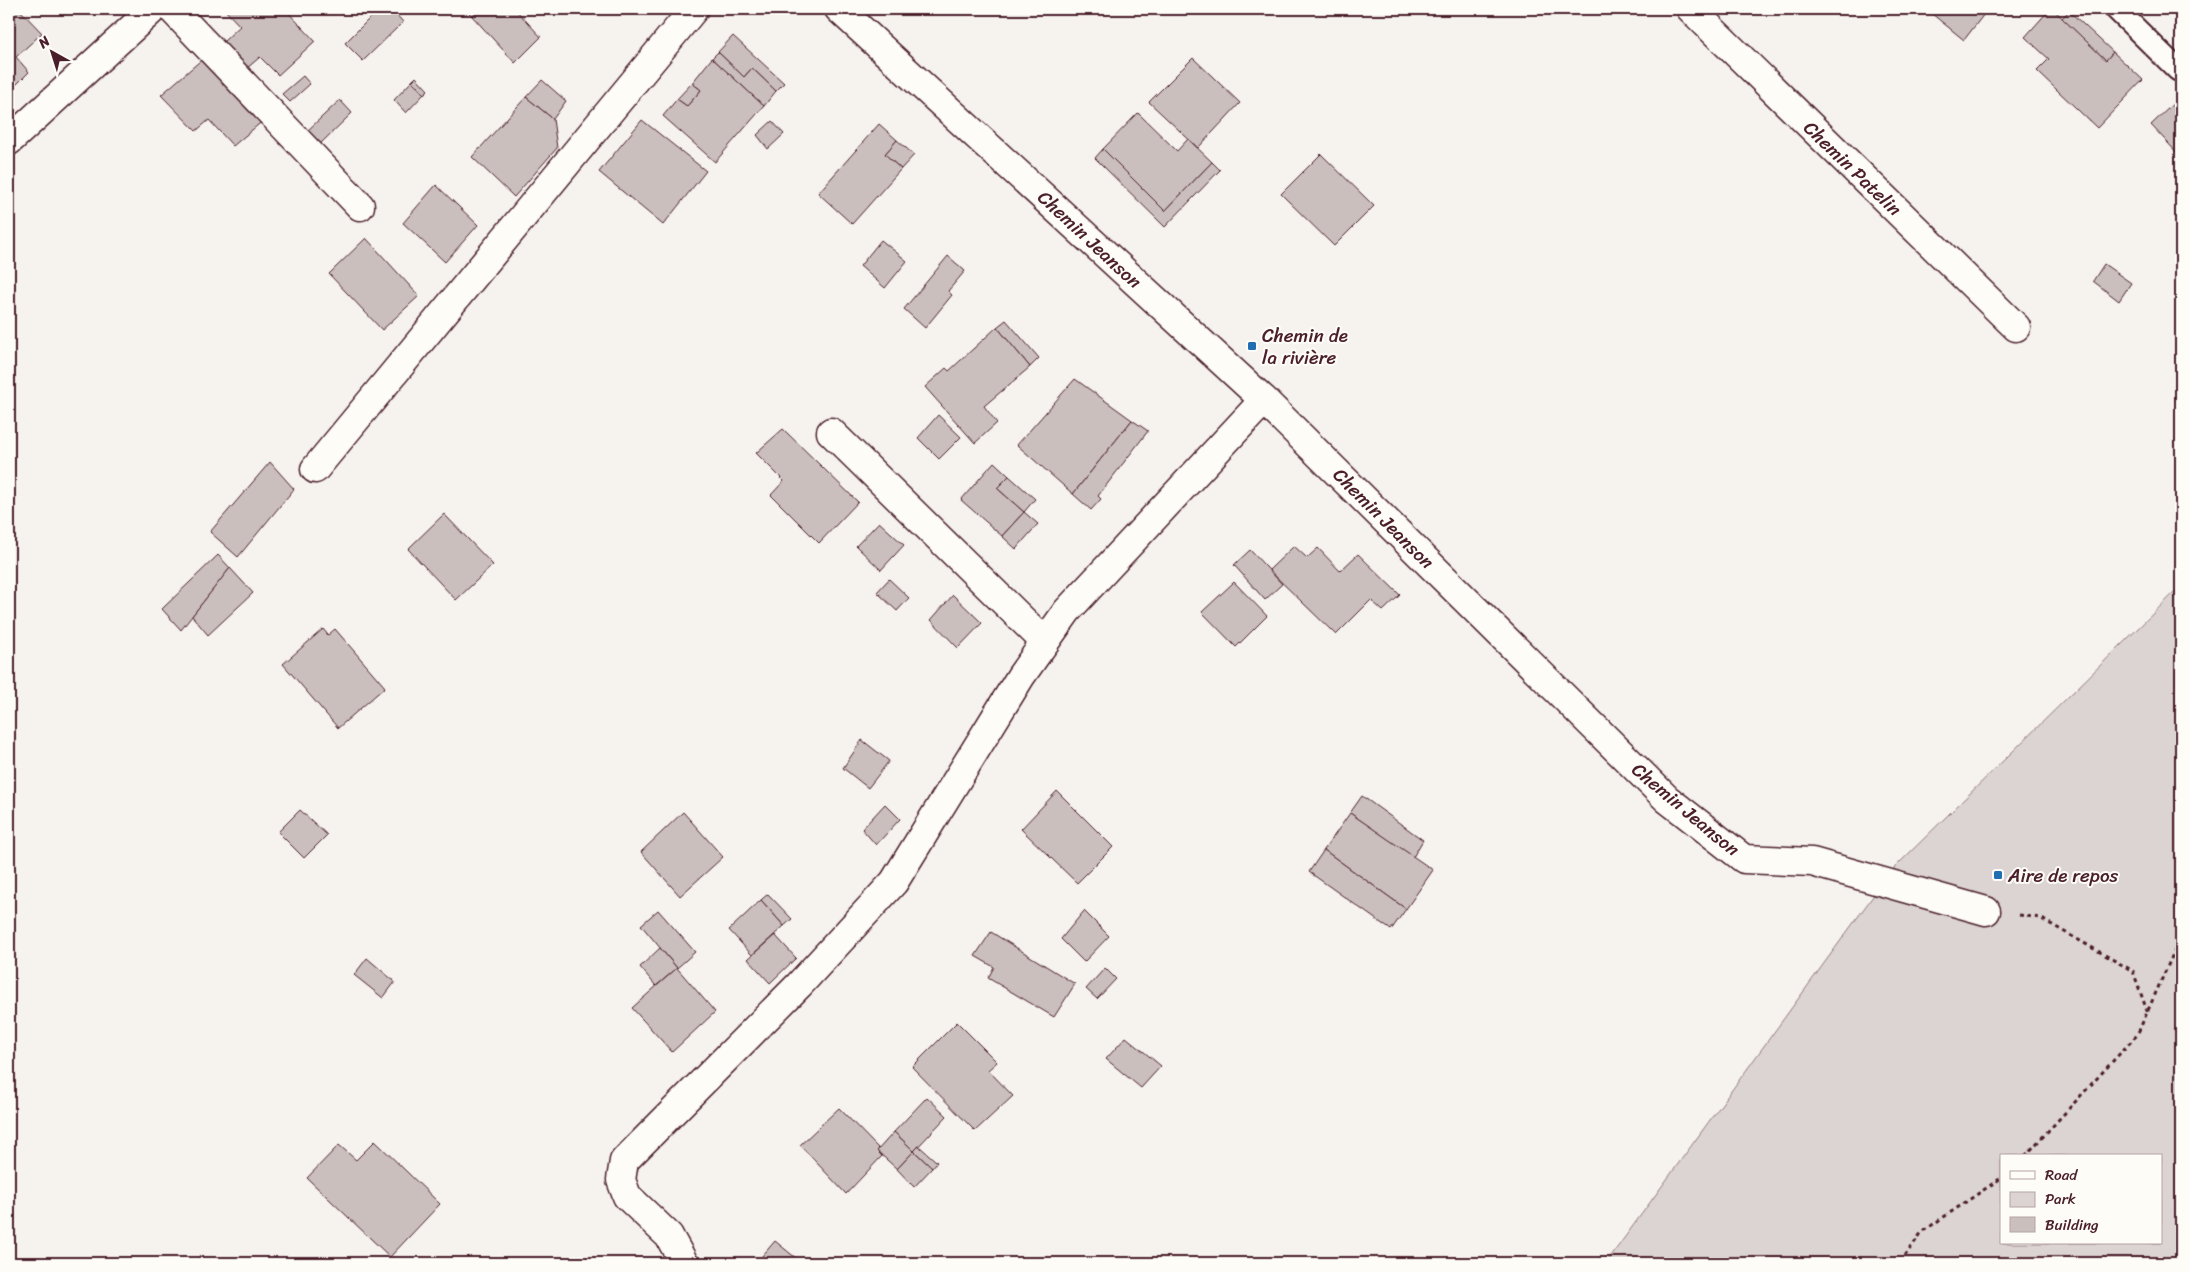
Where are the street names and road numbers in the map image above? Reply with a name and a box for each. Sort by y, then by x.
street label: Chemin Patelin [1796,112,1910,224]
street label: Chemin Jeanson [1030,182,1150,297]
street label: Chemin Jeanson [1325,460,1442,577]
street label: Chemin Jeanson [1624,754,1747,865]

